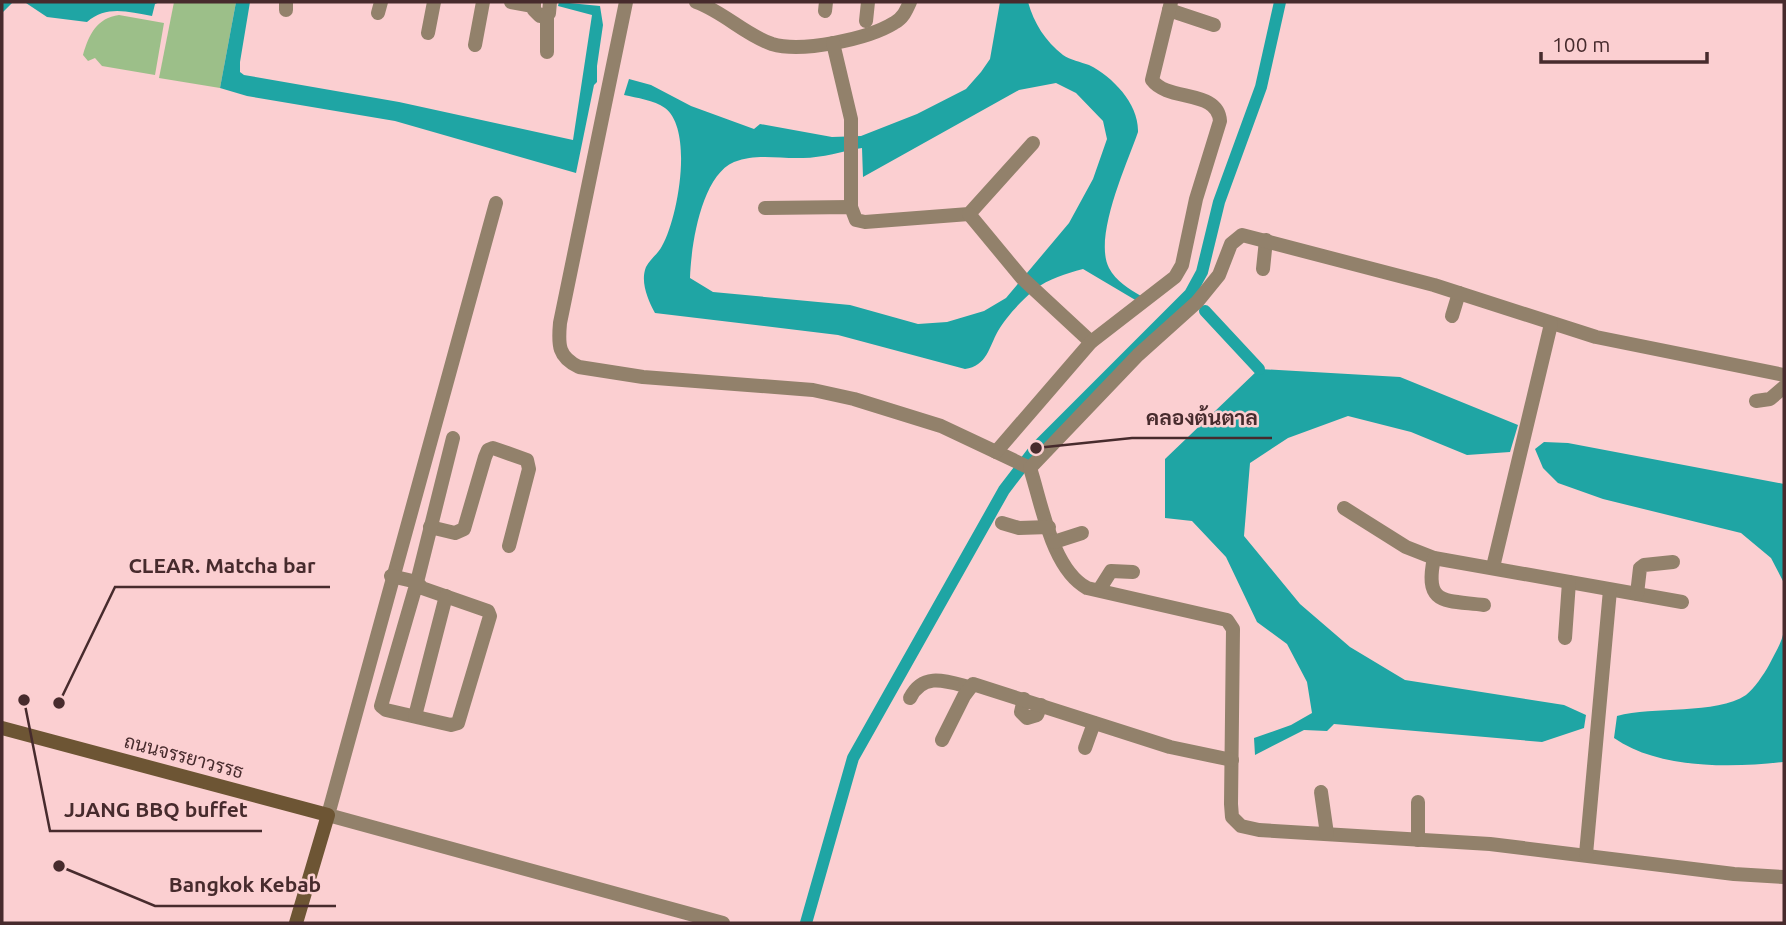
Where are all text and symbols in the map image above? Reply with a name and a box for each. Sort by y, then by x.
scale bar [1541,21,1707,65]
text: 100 m [1552,32,1610,56]
callout: คลองต้นตาล [1132,396,1272,438]
text: คลองต้นตาล [1146,405,1258,429]
callout: CLEAR. Matcha bar [115,545,330,587]
text: CLEAR. Matcha bar [128,553,316,577]
street label: ถนนจรรยาวรรธ [122,729,246,783]
callout: JJANG BBQ buffet [50,789,262,831]
text: JJANG BBQ buffet [64,797,248,821]
callout: Bangkok Kebab [155,864,336,906]
text: Bangkok Kebab [169,872,321,896]

